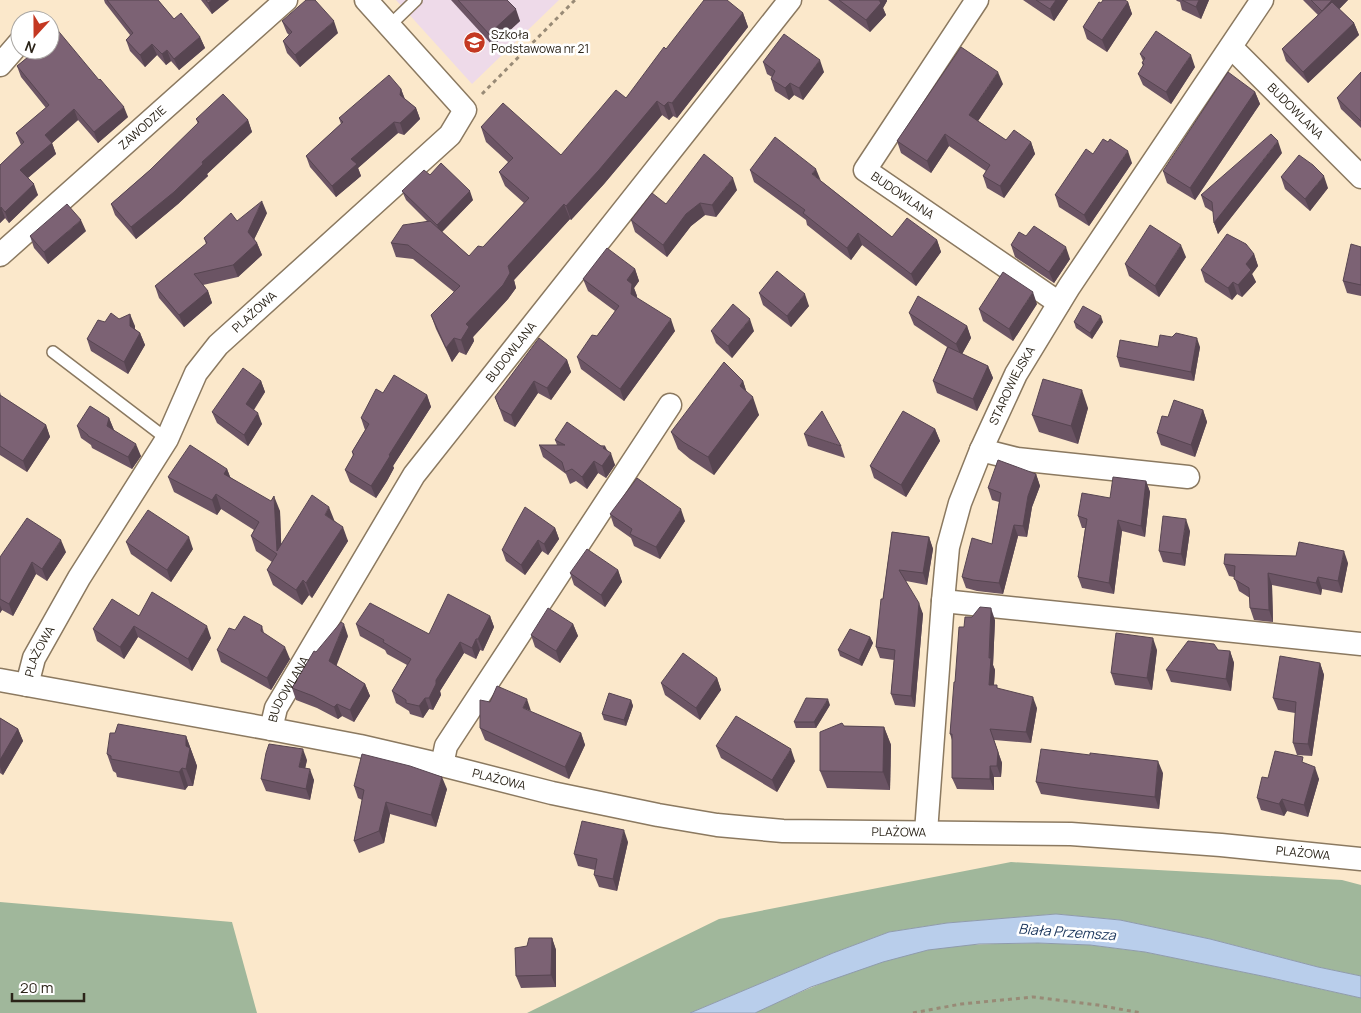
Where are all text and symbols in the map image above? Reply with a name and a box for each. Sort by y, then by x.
north arrow [10,10,60,60]
place label: Szkoła Podstawowa nr 21 [491,26,589,57]
school or university icon: Szkoła Podstawowa nr 21 [463,30,487,54]
text: N [22,37,38,58]
street label: BUDOWLANA [1264,79,1328,143]
street label: ZAWODZIE [115,101,170,153]
street label: BUDOWLANA [868,168,938,223]
street label: PLAŻOWA [228,287,280,336]
street label: BUDOWLANA [481,318,540,386]
street label: STAROWIEJSKA [985,342,1039,428]
street label: PLAŻOWA [20,622,59,679]
street label: BUDOWLANA [264,652,313,724]
street label: PLAŻOWA [471,764,528,794]
street label: PLAŻOWA [872,823,927,840]
street label: PLAŻOWA [1275,842,1332,864]
water label: Biała Przemsza [1018,919,1118,944]
scale bar [12,970,85,1002]
text: 20 m [20,977,53,998]

